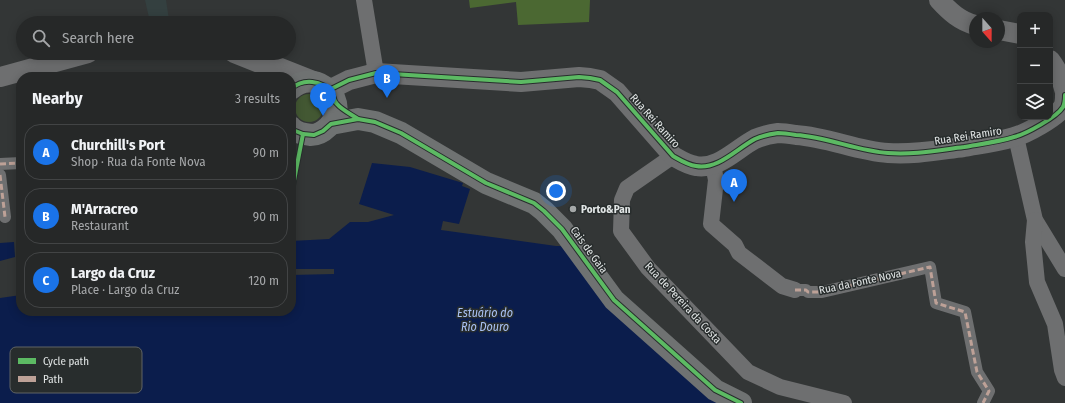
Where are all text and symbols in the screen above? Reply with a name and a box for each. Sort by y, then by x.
north arrow [969,12,1005,48]
map controls [1017,12,1053,120]
button: + [1017,12,1053,48]
search box [16,16,296,60]
icon: search [30,27,52,49]
text: Search here [62,29,134,47]
button: − [1017,48,1053,84]
pin: B [374,65,400,98]
pin: C [310,83,336,116]
button: layers [1017,84,1053,120]
text: Nearby [32,88,83,109]
text: 3 results [235,91,280,106]
street label: Rua Rei Ramiro [627,91,683,151]
street label: Rua Rei Ramiro [933,124,1003,148]
text: Churchill's Port [71,136,165,154]
text: A [42,145,50,160]
text: 90 m [253,145,279,160]
text: Shop · Rua da Fonte Nova [71,154,206,169]
pin: A [721,169,747,202]
your location [546,181,566,201]
text: M'Arracreo [71,200,138,218]
place label: Porto&Pan [581,203,631,216]
marker: Porto&Pan [568,204,578,214]
text: B [42,209,50,224]
text: 90 m [253,209,279,224]
text: Restaurant [71,218,129,233]
street label: Cais de Gaia [568,224,610,276]
street label: Rua de Pereira da Costa [642,260,724,346]
text: Largo da Cruz [71,264,155,282]
street label: Rua da Fonte Nova [818,267,902,297]
text: C [43,273,49,288]
text: 120 m [248,273,279,288]
text: Place · Largo da Cruz [71,282,179,297]
water label: Estuário do Rio Douro [457,306,513,334]
legend [10,347,142,393]
text: Cycle path [43,355,89,368]
text: Path [43,373,63,386]

